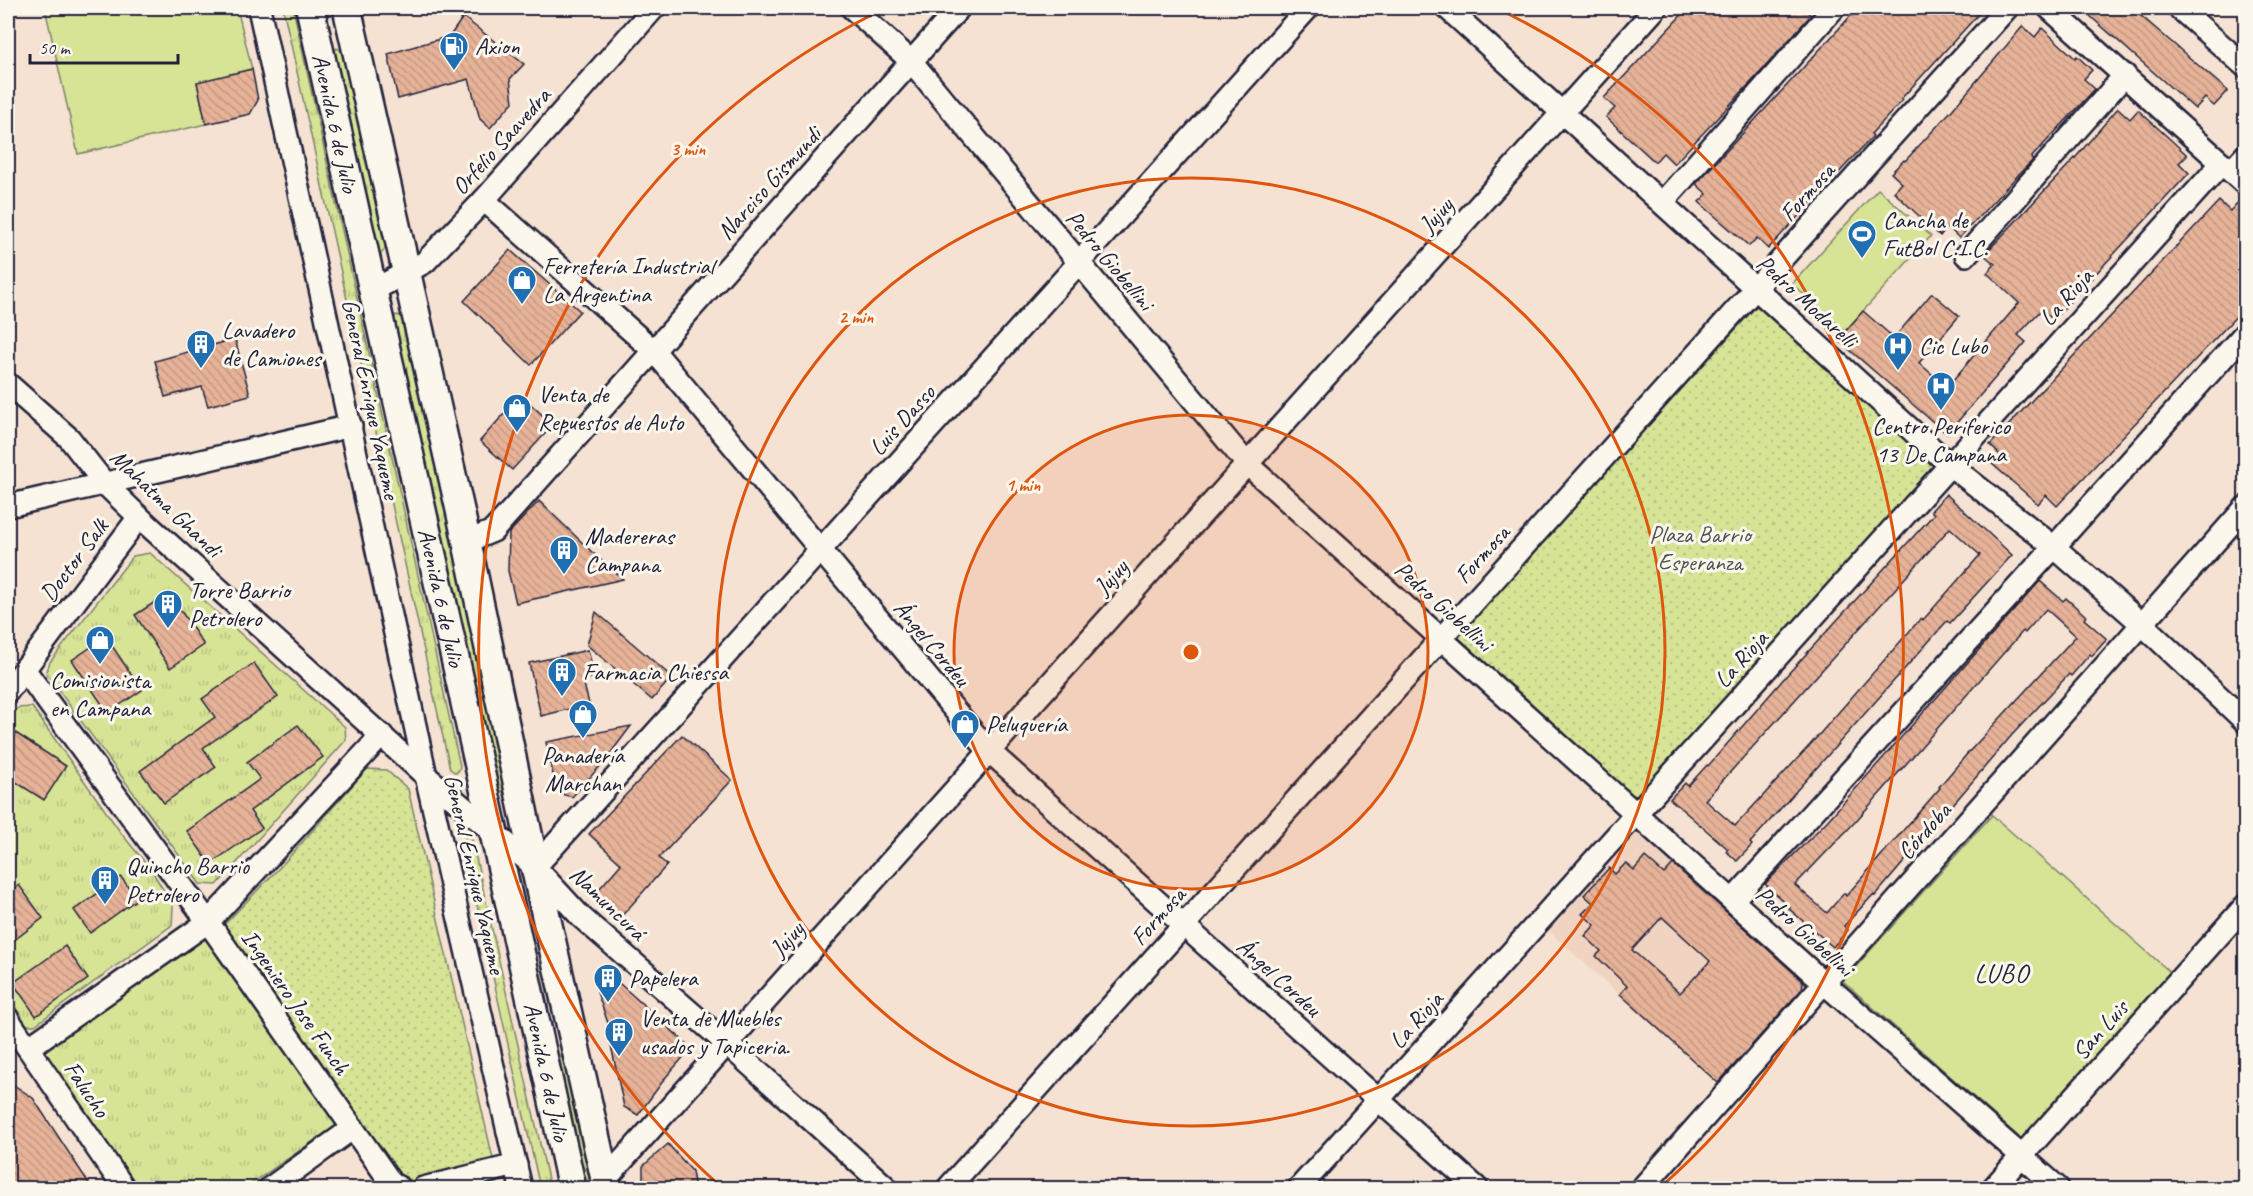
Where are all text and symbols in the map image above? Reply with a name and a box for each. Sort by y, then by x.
scale bar [30,27,178,65]
fuel station icon: Axion [438,30,470,72]
place label: Axion [475,31,520,61]
text: 50 m [39,37,72,59]
street label: Avenida 6 de Julio [306,51,366,197]
street label: Orfelio Saavedra [445,80,558,201]
street label: Narciso Gismundi [710,118,830,246]
text: 3 min [671,138,706,160]
street label: Formosa [1773,155,1843,228]
street label: Jujuy [1412,190,1461,240]
street label: Pedro Giobellini [1059,204,1162,318]
place label: Cancha de FutBol C.I.C. [1883,205,1988,263]
sports icon: Cancha de FutBol C.I.C. [1846,218,1878,260]
street label: Pedro Modarelli [1750,248,1866,356]
place label: Ferretería Industrial La Argentina [543,251,718,309]
street label: La Rioja [2032,261,2101,332]
shop icon: Ferretería Industrial La Argentina [506,264,538,306]
street label: General Enrique Yaqueme [335,296,407,504]
text: 2 min [839,306,874,328]
place label: Lavadero de Camiones [222,315,323,373]
building icon: Lavadero de Camiones [185,328,217,370]
hospital icon: Cic Lubo [1882,330,1914,372]
place label: Cic Lubo [1919,331,1989,361]
hospital icon: Centro Periferico 13 De Campana [1925,370,1957,412]
street label: Luis Dasso [862,377,943,462]
place label: Venta de Repuestos de Auto [538,379,685,437]
shop icon: Venta de Repuestos de Auto [501,392,533,434]
place label: Centro Periferico 13 De Campana [1872,411,2011,469]
street label: Mahatma Ghandi [104,442,230,565]
text: 1 min [1006,474,1041,496]
street label: Doctor Salk [33,511,116,607]
street label: Formosa [1448,517,1518,590]
park label: Plaza Barrio Esperanza [1649,519,1753,577]
place label: Madereras Campana [585,521,677,579]
street label: Avenida 6 de Julio [411,525,472,671]
building icon: Madereras Campana [548,534,580,576]
street label: Jujuy [1087,552,1136,602]
street label: Pedro Giobellini [1389,554,1501,660]
place label: Torre Barrio Petrolero [189,575,292,633]
building icon: Torre Barrio Petrolero [152,588,184,630]
street label: Ángel Cordeu [887,594,978,694]
street label: La Rioja [1707,623,1776,694]
shop icon: Comisionista en Campana [84,624,116,666]
centre of rings [1181,642,1201,662]
building icon: Farmacia Chiessa [546,656,578,698]
place label: Farmacia Chiessa [583,657,729,687]
place label: Comisionista en Campana [50,665,152,723]
shop icon: Panadería Marchan [567,698,599,740]
shop icon: Peluquería [949,708,981,750]
place label: Peluquería [986,709,1068,739]
place label: Panadería Marchan [542,740,625,798]
street label: General Enrique Yaqueme [437,771,513,979]
street label: Córdoba [1891,795,1958,866]
place label: Quincho Barrio Petrolero [126,851,251,909]
street label: Namuncurá [563,859,654,949]
building icon: Quincho Barrio Petrolero [89,864,121,906]
street label: Formosa [1124,879,1194,952]
street label: Pedro Giobellini [1750,879,1862,985]
street label: Jujuy [763,914,812,964]
street label: Ingeniero Jose Funch [235,924,358,1081]
street label: Ángel Cordeu [1230,931,1329,1024]
district label: LUBO [1975,957,2031,990]
building icon: Papelera [592,962,624,1004]
place label: Papelera [629,963,699,993]
street label: La Rioja [1382,984,1451,1055]
street label: San Luis [2065,992,2136,1066]
street label: Avenida 6 de Julio [517,1000,577,1146]
place label: Venta de Muebles usados y Tapiceria. [640,1003,790,1061]
building icon: Venta de Muebles usados y Tapiceria. [603,1016,635,1058]
street label: Falucho [57,1055,117,1124]

